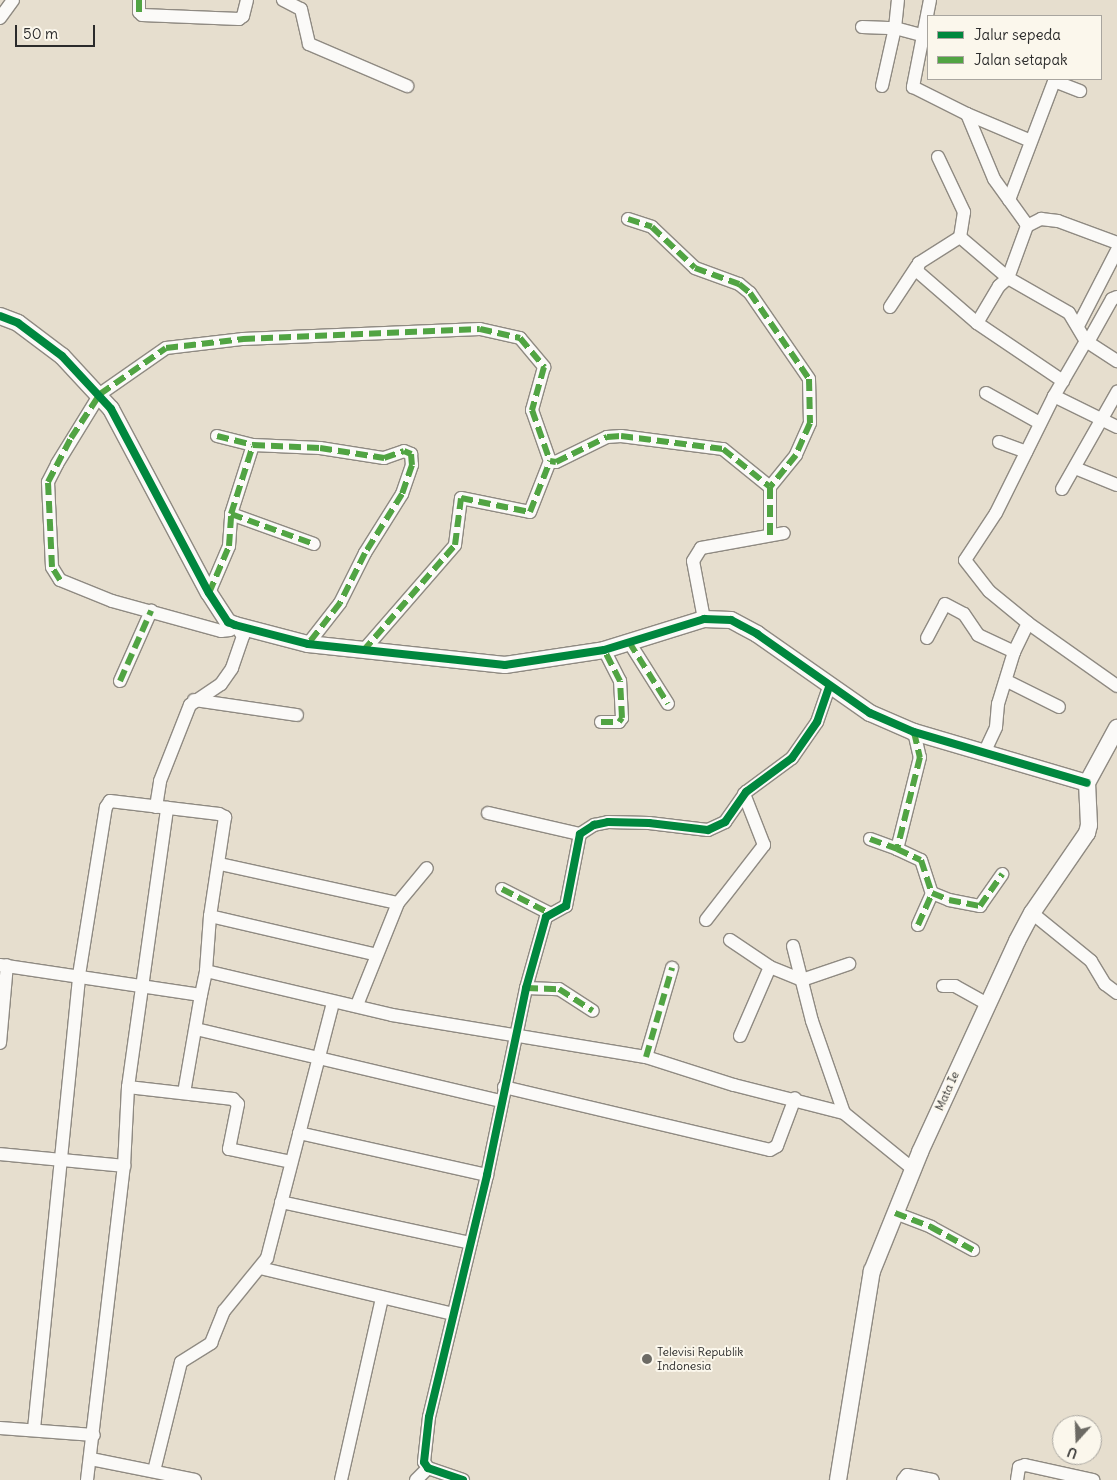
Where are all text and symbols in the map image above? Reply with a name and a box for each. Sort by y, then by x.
scale bar [18,15,98,47]
legend [927,15,1102,80]
text: 50 m [23,24,58,43]
text: Jalur sepeda [974,25,1061,44]
text: Jalan setapak [974,50,1068,69]
street label: Mata Ie [932,1069,962,1113]
place label: Televisi Republik Indonesia [657,1345,743,1373]
marker: Televisi Republik Indonesia [641,1353,653,1365]
north arrow [1052,1415,1102,1465]
text: U [1065,1443,1080,1463]

